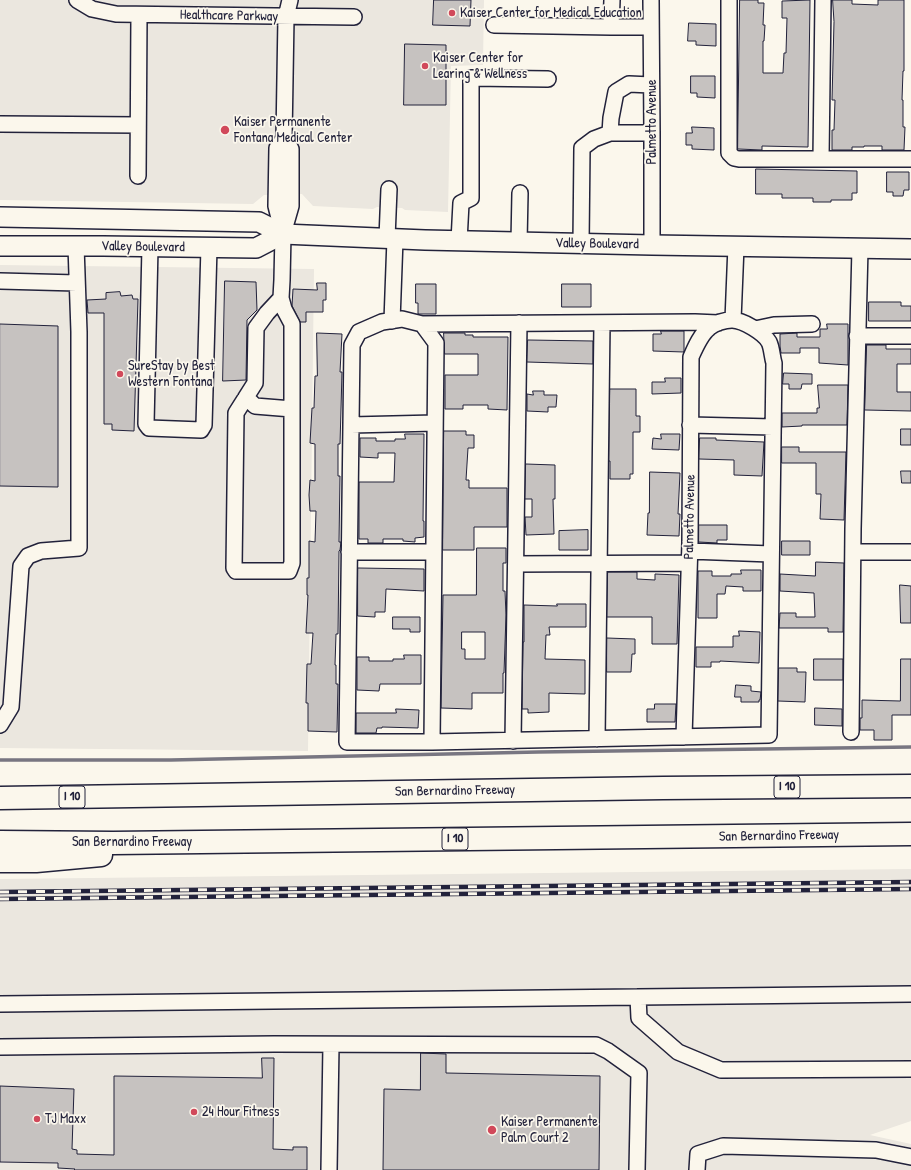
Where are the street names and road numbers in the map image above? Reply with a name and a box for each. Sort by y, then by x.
street label: Healthcare Parkway [180,7,278,25]
street label: Palmetto Avenue [644,79,660,165]
street label: Valley Boulevard [555,235,639,253]
street label: Valley Boulevard [101,238,185,256]
street label: Palmetto Avenue [681,474,699,560]
road number: I 10 [774,776,800,798]
street label: San Bernardino Freeway [395,782,515,800]
road number: I 10 [59,786,85,808]
street label: San Bernardino Freeway [719,827,839,845]
road number: I 10 [442,828,468,850]
street label: San Bernardino Freeway [72,834,192,850]

